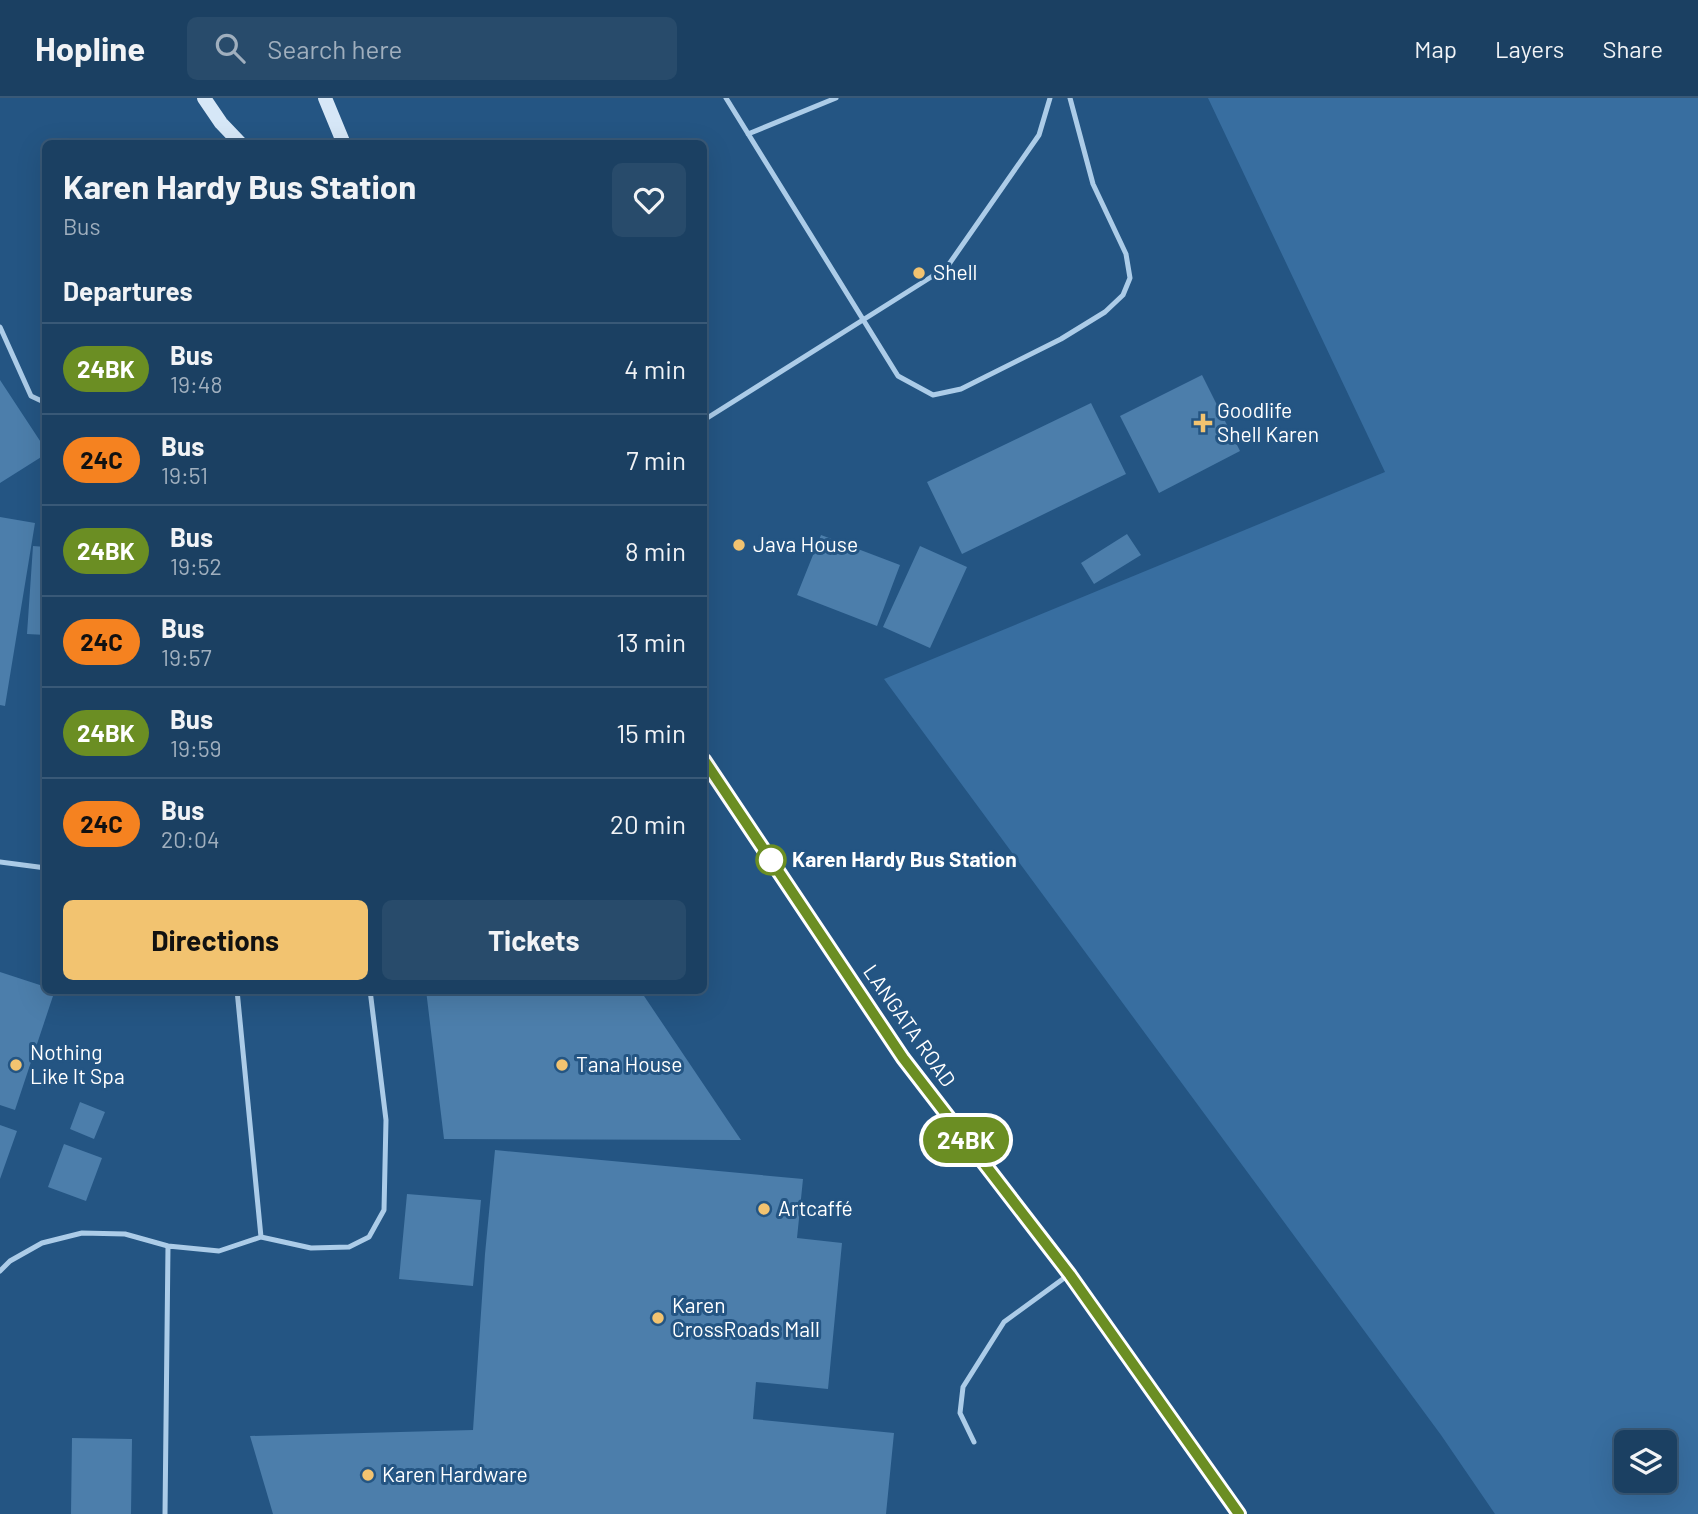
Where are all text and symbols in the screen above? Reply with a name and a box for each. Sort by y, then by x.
search box [187,17,677,80]
text: Hopline [35,28,145,68]
icon: search [211,29,249,67]
text: Search here [267,33,402,64]
text: Map [1414,34,1457,63]
text: Layers [1495,34,1564,63]
text: Share [1602,34,1663,63]
button: heart [612,163,686,237]
text: Karen Hardy Bus Station [63,166,416,206]
text: Bus [63,212,101,240]
place label: Shell [933,259,977,284]
marker: Shell [911,265,927,281]
text: Departures [63,275,193,306]
text: Bus [170,339,213,370]
text: 4 min [624,353,686,384]
text: 24BK [77,354,135,383]
text: 19:48 [170,370,222,398]
place label: Goodlife Shell Karen [1217,397,1319,446]
marker: Goodlife Shell Karen [1195,415,1211,431]
text: Bus [161,430,204,461]
text: 7 min [626,444,686,475]
text: 24C [80,445,123,474]
text: 19:51 [161,461,208,489]
text: Bus [170,521,213,552]
place label: Java House [753,531,858,556]
text: 8 min [625,535,686,566]
text: 24BK [77,536,135,565]
marker: Java House [731,537,747,553]
text: 19:52 [170,552,222,580]
text: Bus [161,612,204,643]
text: 13 min [616,626,686,657]
text: 24C [80,627,123,656]
text: 19:57 [161,643,212,671]
text: Bus [170,703,213,734]
text: 15 min [616,717,686,748]
text: 24BK [77,718,135,747]
text: 19:59 [170,734,222,762]
text: Bus [161,794,204,825]
text: 20 min [610,808,686,839]
text: 24C [80,809,123,838]
text: 20:04 [161,825,220,853]
marker: Karen Hardy Bus Station [756,845,786,875]
place label: Karen Hardy Bus Station [792,846,1017,871]
button: Directions [63,900,368,980]
button: Tickets [382,900,686,980]
street label: LANGATA ROAD [859,959,962,1091]
place label: Nothing Like It Spa [30,1039,125,1088]
place label: Tana House [576,1051,682,1076]
marker: Nothing Like It Spa [8,1057,24,1073]
marker: Tana House [554,1057,570,1073]
line badge: 24BK [917,1117,1015,1163]
text: 24BK [937,1125,995,1154]
place label: Artcaffé [778,1195,853,1220]
marker: Artcaffé [756,1201,772,1217]
place label: Karen CrossRoads Mall [672,1292,820,1341]
marker: Karen CrossRoads Mall [650,1310,666,1326]
map controls [1614,1430,1677,1493]
button: layers [1614,1430,1677,1493]
place label: Karen Hardware [382,1461,528,1486]
marker: Karen Hardware [360,1467,376,1483]

